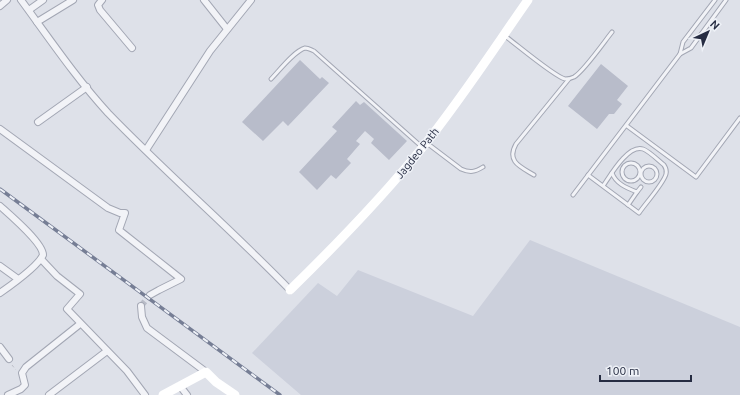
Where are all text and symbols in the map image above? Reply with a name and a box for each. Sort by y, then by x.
north arrow [688,12,728,52]
text: N [708,18,722,32]
street label: Jagdeo Path [393,125,441,181]
scale bar [600,357,691,383]
text: 100 m [606,364,639,377]

